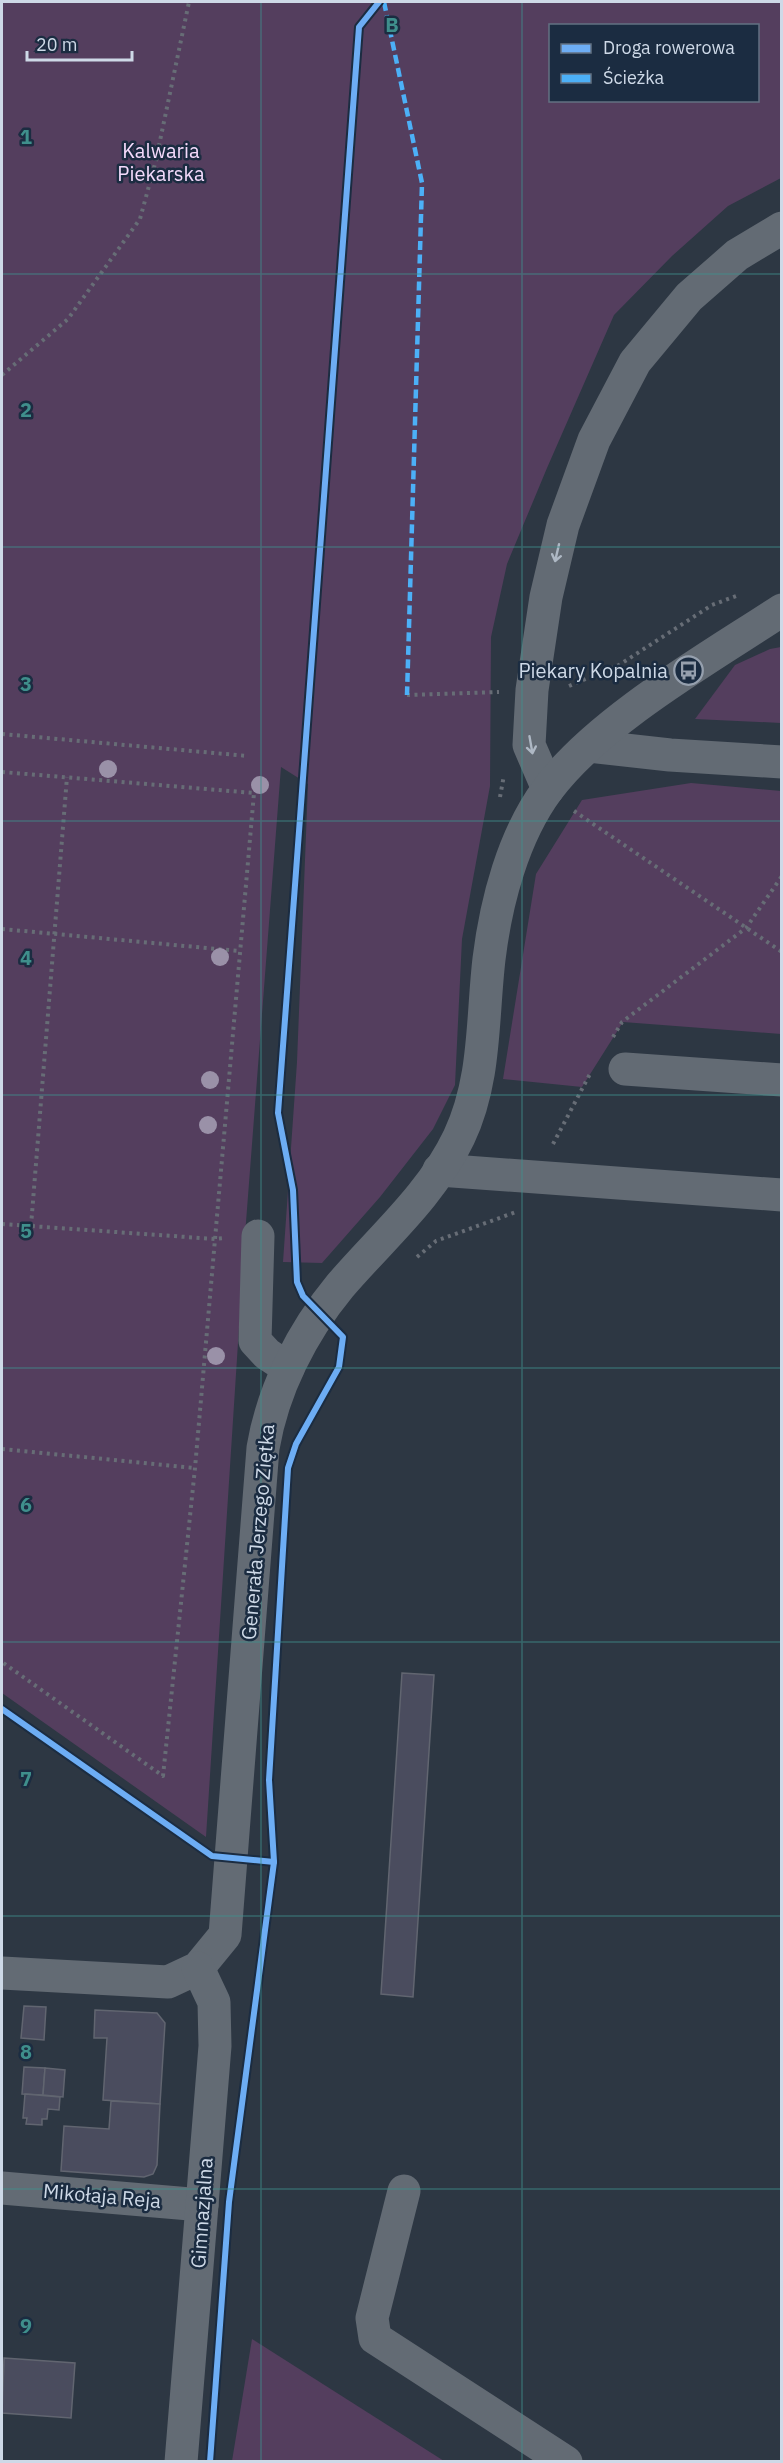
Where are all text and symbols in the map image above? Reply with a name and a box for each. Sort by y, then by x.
text: B [385,11,399,38]
scale bar [27,24,132,62]
legend [549,24,759,102]
text: 20 m [36,33,78,56]
text: Droga rowerowa [603,36,735,59]
text: Ścieżka [603,66,665,89]
text: 1 [20,123,32,150]
park label: Kalwaria Piekarska [117,137,205,187]
text: 2 [20,396,32,423]
one-way arrow [550,543,562,562]
bus stop icon: Piekary Kopalnia [673,655,705,687]
place label: Piekary Kopalnia [518,657,668,684]
text: 3 [20,670,32,697]
one-way arrow [526,735,537,754]
text: 4 [20,944,32,971]
text: 5 [20,1217,32,1244]
street label: Generała Jerzego Ziętka [235,1422,280,1641]
text: 6 [20,1491,32,1518]
text: 7 [20,1765,32,1792]
text: 8 [20,2038,32,2065]
street label: Gimnazjalna [184,2156,219,2269]
street label: Mikołaja Reja [42,2177,163,2214]
text: 9 [20,2312,32,2339]

